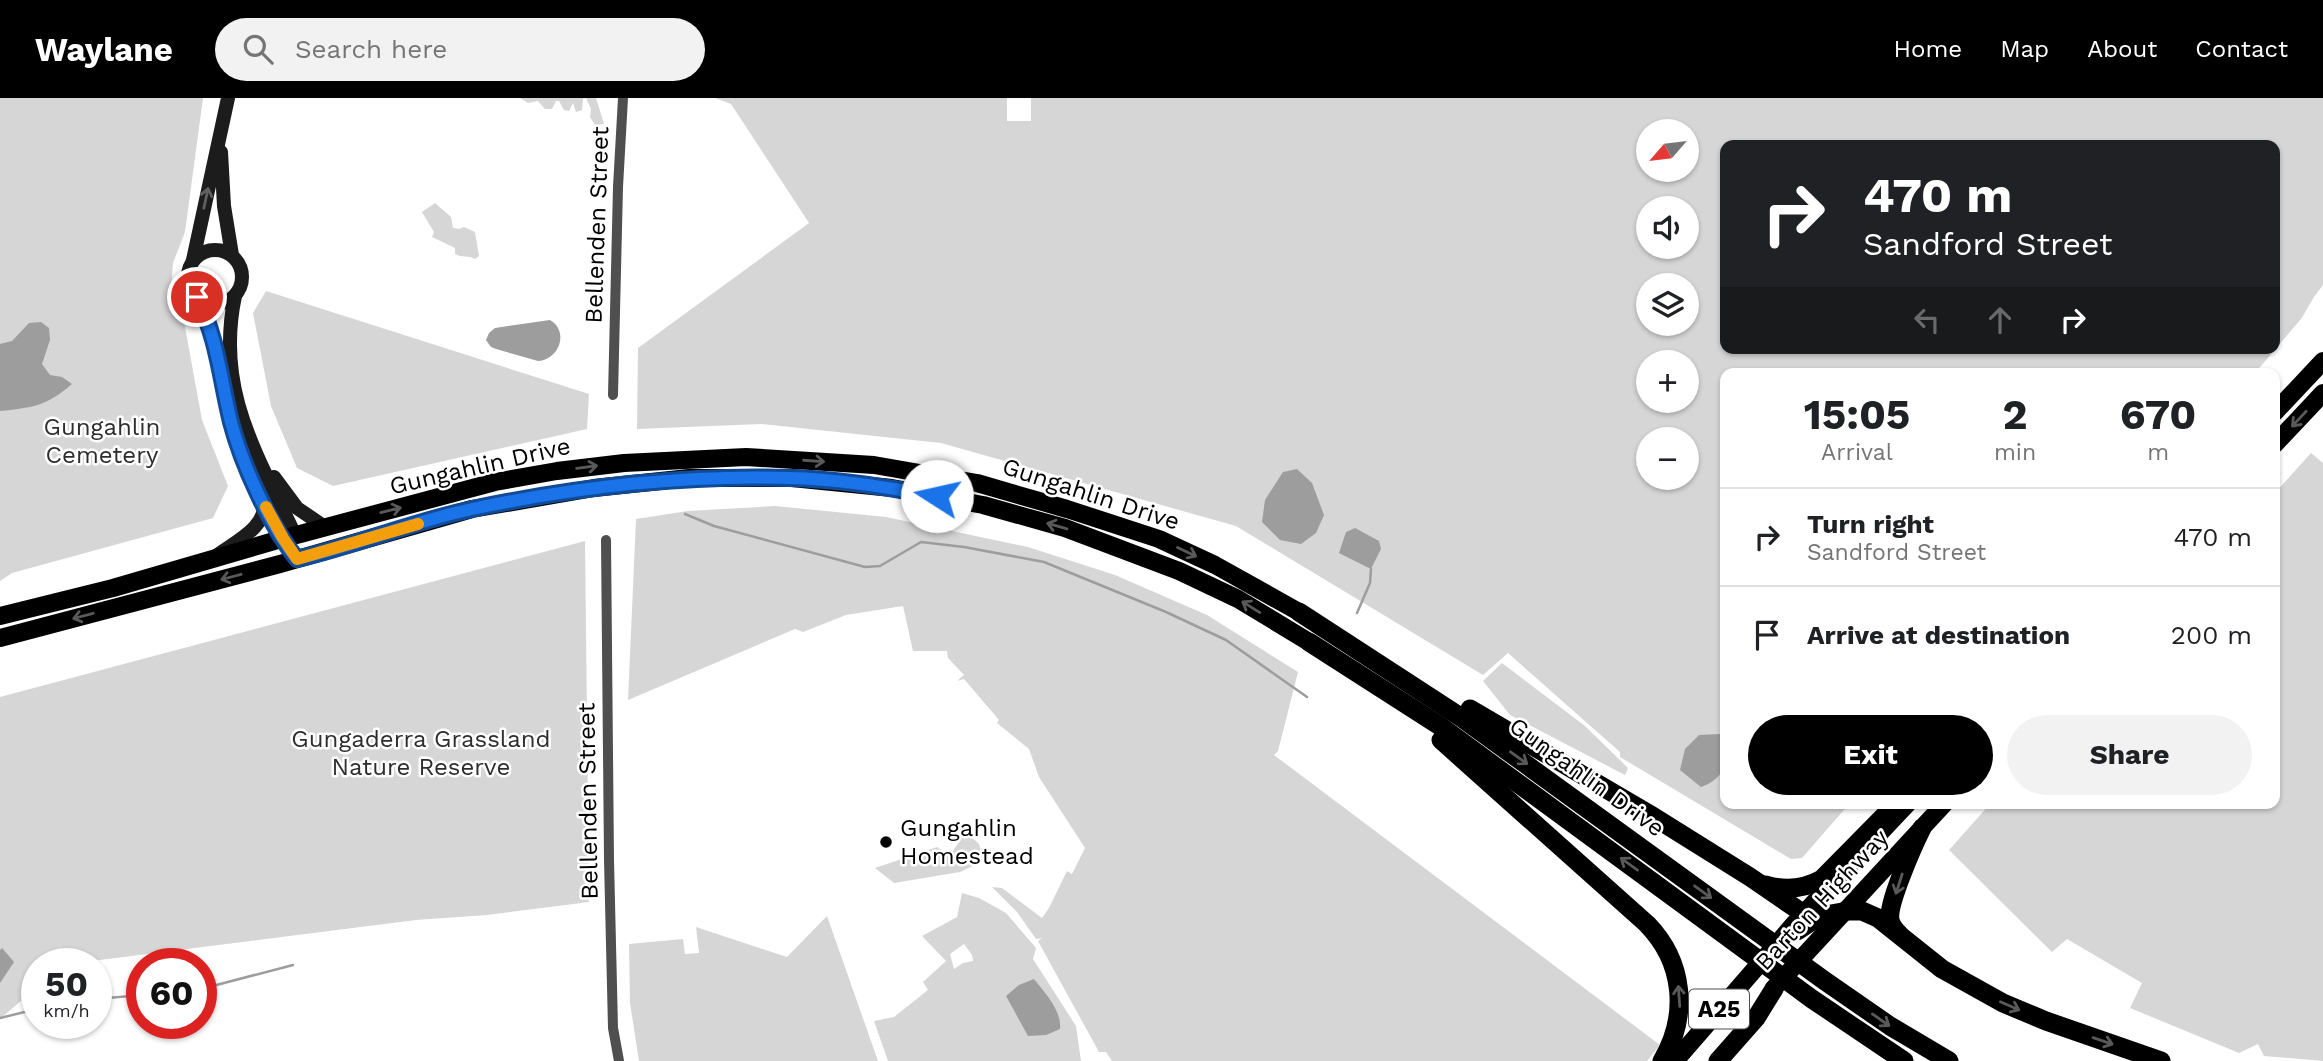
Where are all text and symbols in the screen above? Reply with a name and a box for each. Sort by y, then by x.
search box [215,18,705,81]
text: Waylane [35,30,173,69]
icon: search [239,30,277,68]
text: Search here [295,34,447,64]
text: Home [1894,35,1962,63]
text: Map [2000,35,2049,63]
text: About [2087,35,2157,63]
text: Contact [2195,35,2288,63]
north arrow [1636,119,1699,182]
map controls [1636,119,1699,490]
street label: Bellenden Street [580,126,614,324]
text: 470 m [1863,166,2012,224]
icon: right [1748,168,1839,259]
one-way arrow [200,187,213,210]
button: sound [1636,196,1699,259]
text: Sandford Street [1863,225,2112,263]
pin [167,267,227,327]
button: layers [1636,273,1699,336]
icon: arrive [178,278,216,316]
icon: left [1908,301,1946,339]
icon: ahead [1981,301,2019,339]
icon: right [2054,301,2092,339]
button: + [1636,350,1699,413]
text: 15:05 [1804,390,1910,439]
text: 2 [2003,390,2028,439]
text: 670 [2120,390,2196,439]
one-way arrow [2291,410,2307,428]
park label: Gungahlin Cemetery [44,413,160,469]
button: − [1636,427,1699,490]
street label: Gungahlin Drive [387,432,573,500]
text: Arrival [1821,439,1893,466]
text: min [1994,439,2036,466]
text: m [2147,439,2169,466]
street label: Gungahlin Drive [999,452,1183,536]
one-way arrow [802,455,825,468]
position arrow [900,459,974,533]
one-way arrow [575,461,598,474]
one-way arrow [380,503,402,516]
text: Turn right [1807,509,1934,539]
one-way arrow [1047,518,1069,531]
icon: right [1748,518,1786,556]
text: 470 m [2174,522,2252,552]
text: Sandford Street [1807,539,1986,566]
one-way arrow [1176,546,1197,559]
one-way arrow [221,571,243,584]
one-way arrow [1241,599,1261,613]
one-way arrow [72,610,95,623]
icon: arrive [1748,616,1786,654]
text: Arrive at destination [1807,620,2070,650]
text: 200 m [2171,620,2252,650]
street label: Bellenden Street [572,702,604,900]
street label: Gungahlin Drive [1504,711,1670,843]
button: Exit [1748,715,1993,795]
button: Share [2007,715,2252,795]
park label: Gungaderra Grassland Nature Reserve [291,725,551,781]
one-way arrow [1509,751,1528,765]
place label: Gungahlin Homestead [900,814,1034,870]
street label: Barton Highway [1750,823,1895,976]
marker: Gungahlin Homestead [878,834,894,850]
one-way arrow [1620,857,1639,871]
one-way arrow [1892,873,1904,895]
one-way arrow [1693,885,1712,899]
speed limit sign: 60 [126,948,217,1039]
text: 50 [45,963,88,1005]
one-way arrow [1672,985,1685,1008]
road number: A25 [1689,989,1749,1028]
text: km/h [43,1000,90,1021]
one-way arrow [1999,1000,2021,1013]
one-way arrow [1871,1013,1890,1027]
one-way arrow [2092,1036,2114,1048]

